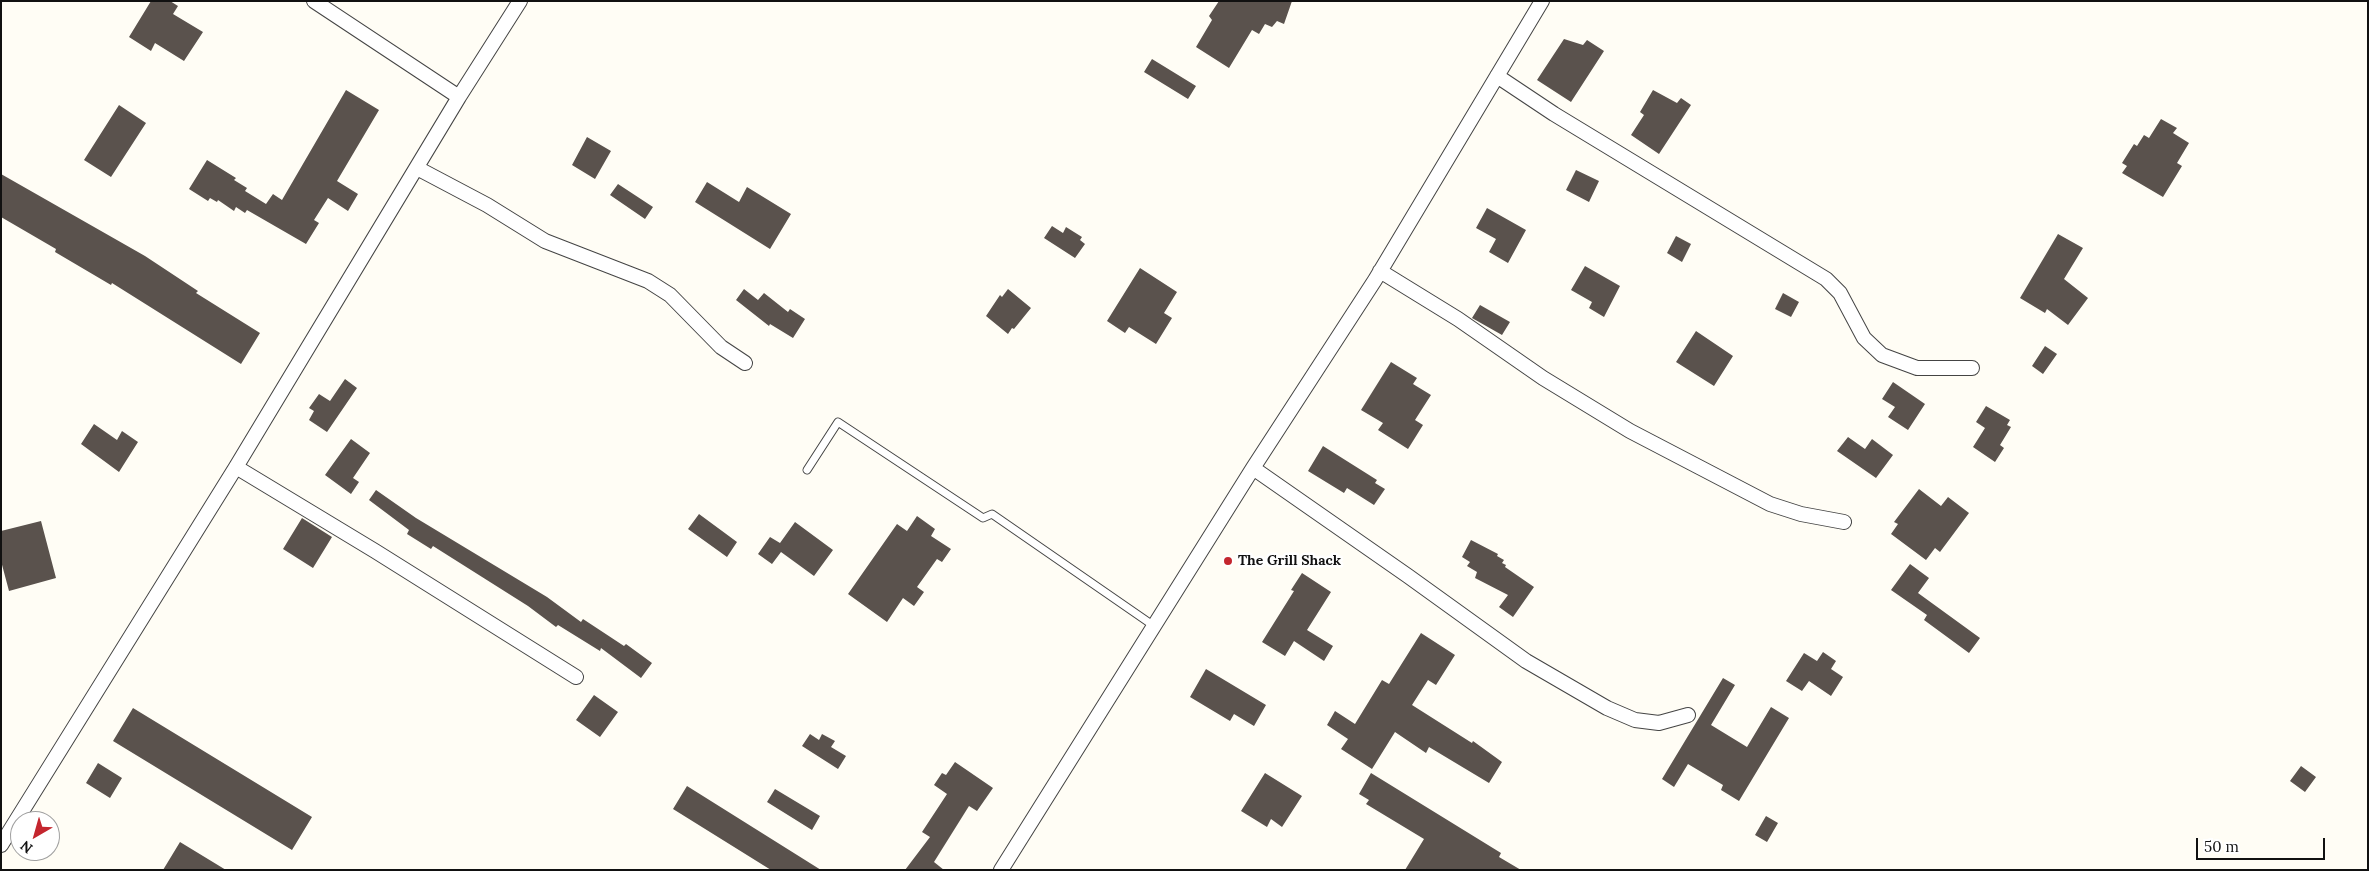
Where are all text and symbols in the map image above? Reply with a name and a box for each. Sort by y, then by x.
place label: The Grill Shack [1238,553,1341,569]
marker: The Grill Shack [1222,555,1234,567]
north arrow [10,811,60,861]
scale bar [2199,828,2328,860]
text: N [17,837,36,857]
text: 50 m [2204,837,2239,856]

